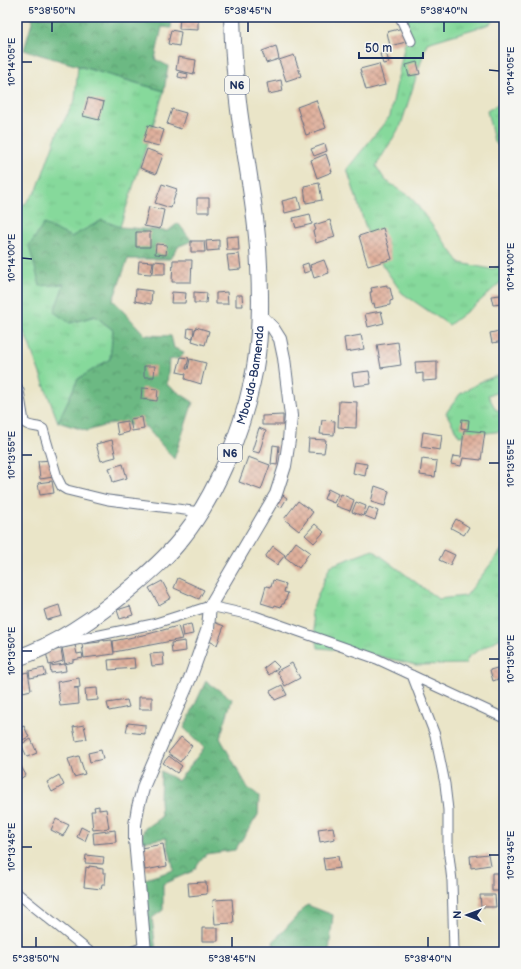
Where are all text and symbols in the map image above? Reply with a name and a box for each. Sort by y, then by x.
text: 5°38'50"N [28,5,76,17]
text: 5°38'45"N [224,5,272,17]
text: 5°38'40"N [420,5,468,17]
scale bar [359,34,423,60]
text: 10°14'05"E [6,37,18,86]
text: 50 m [365,41,392,56]
text: 10°14'05"E [505,46,517,95]
road number: N6 [225,76,249,94]
text: 10°14'00"E [6,233,18,282]
text: 10°14'00"E [505,242,517,291]
street label: Mbouda-Bamenda [234,325,268,427]
text: 10°13'55"E [6,430,18,479]
text: 10°13'55"E [505,438,517,487]
road number: N6 [218,444,242,462]
text: 10°13'50"E [6,626,18,675]
text: 10°13'50"E [505,634,517,683]
text: 10°13'45"E [6,822,18,871]
text: 10°13'45"E [505,830,517,879]
north arrow [447,895,487,935]
text: N [451,911,464,919]
text: 5°38'50"N [12,953,60,965]
text: 5°38'45"N [208,953,256,965]
text: 5°38'40"N [404,953,452,965]

